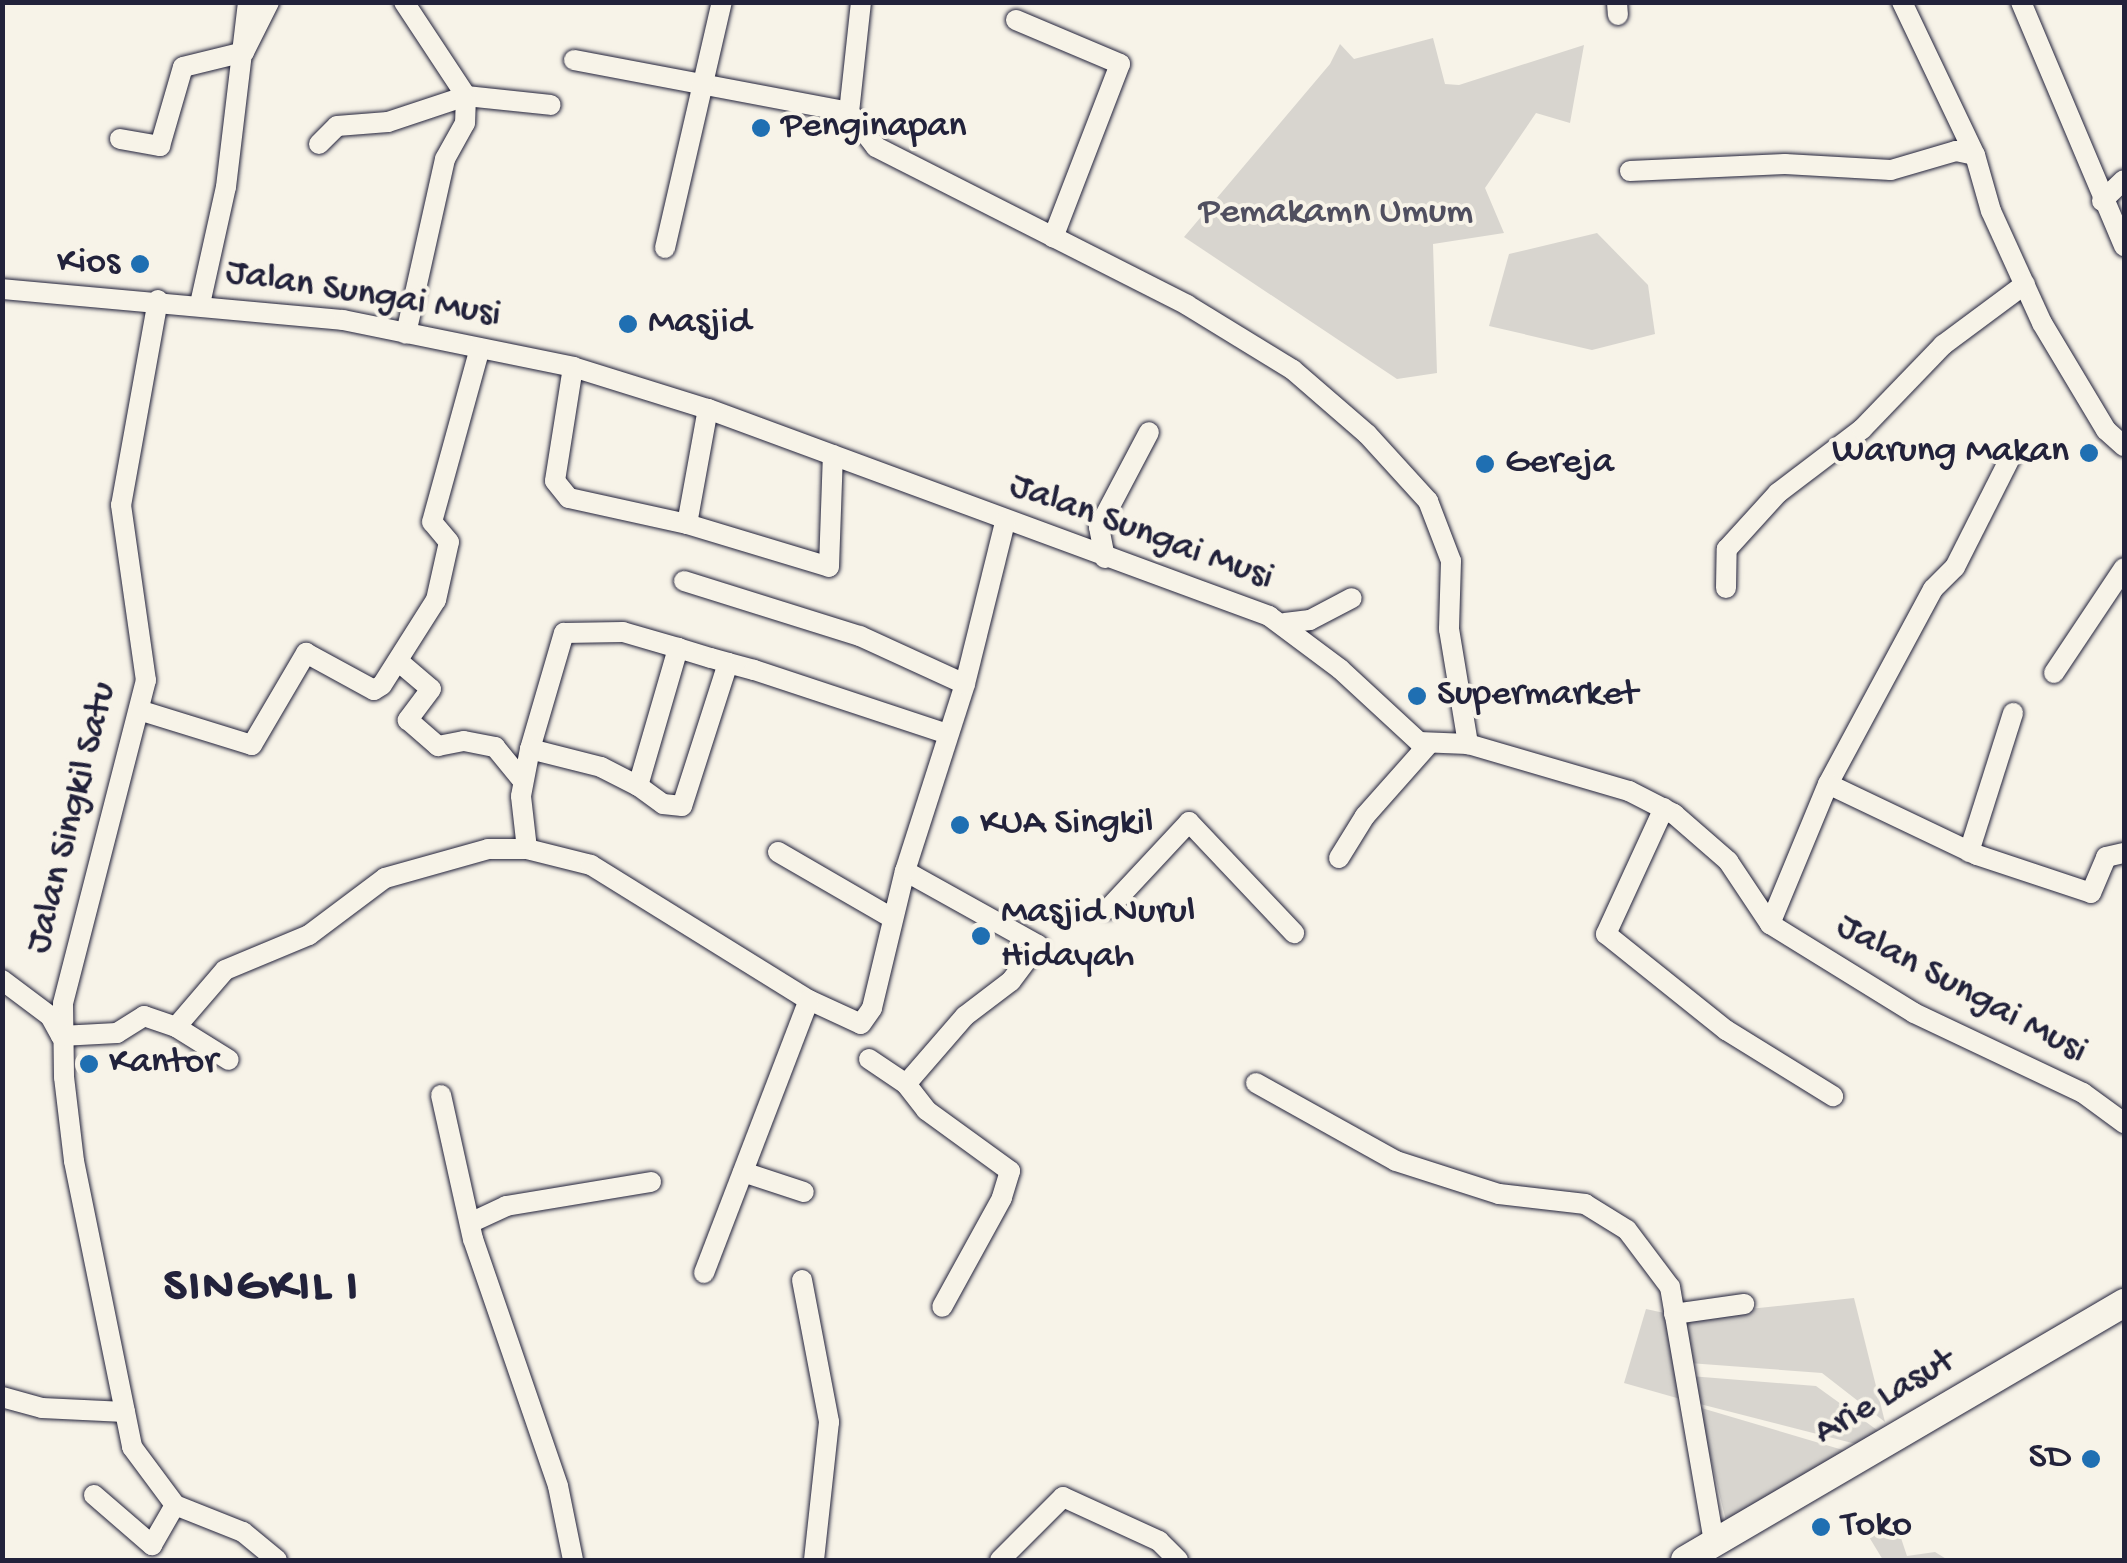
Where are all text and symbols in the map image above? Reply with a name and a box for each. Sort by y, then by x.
place label: Penginapan [781,105,966,151]
marker: Penginapan [750,117,772,139]
park label: Pemakamn Umum [1199,191,1473,237]
place label: Kios [57,241,120,287]
street label: Jalan Sungai Musi [222,251,504,339]
marker: Kios [129,253,151,275]
place label: Masjid [648,301,751,347]
marker: Masjid [617,313,639,335]
place label: Warung Makan [1832,430,2069,476]
place label: Gereja [1505,441,1614,487]
marker: Warung Makan [2078,442,2100,464]
marker: Gereja [1474,453,1496,475]
street label: Jalan Sungai Musi [1003,464,1279,602]
place label: Supermarket [1437,673,1638,719]
street label: Jalan Singkil Satu [17,678,129,958]
marker: Supermarket [1406,685,1428,707]
place label: KUA Singkil [980,802,1153,848]
marker: KUA Singkil [949,814,971,836]
place label: Masjid Nurul Hidayah [1001,891,1195,981]
street label: Jalan Sungai Musi [1828,905,2094,1075]
marker: Masjid Nurul Hidayah [970,925,992,947]
place label: Kantor [109,1041,218,1087]
marker: Kantor [78,1053,100,1075]
district label: SINGKIL I [164,1260,360,1318]
street label: Arie Lasut [1806,1339,1964,1457]
place label: SD [2029,1436,2071,1482]
marker: SD [2080,1448,2102,1470]
place label: Toko [1841,1504,1912,1550]
marker: Toko [1810,1516,1832,1538]

